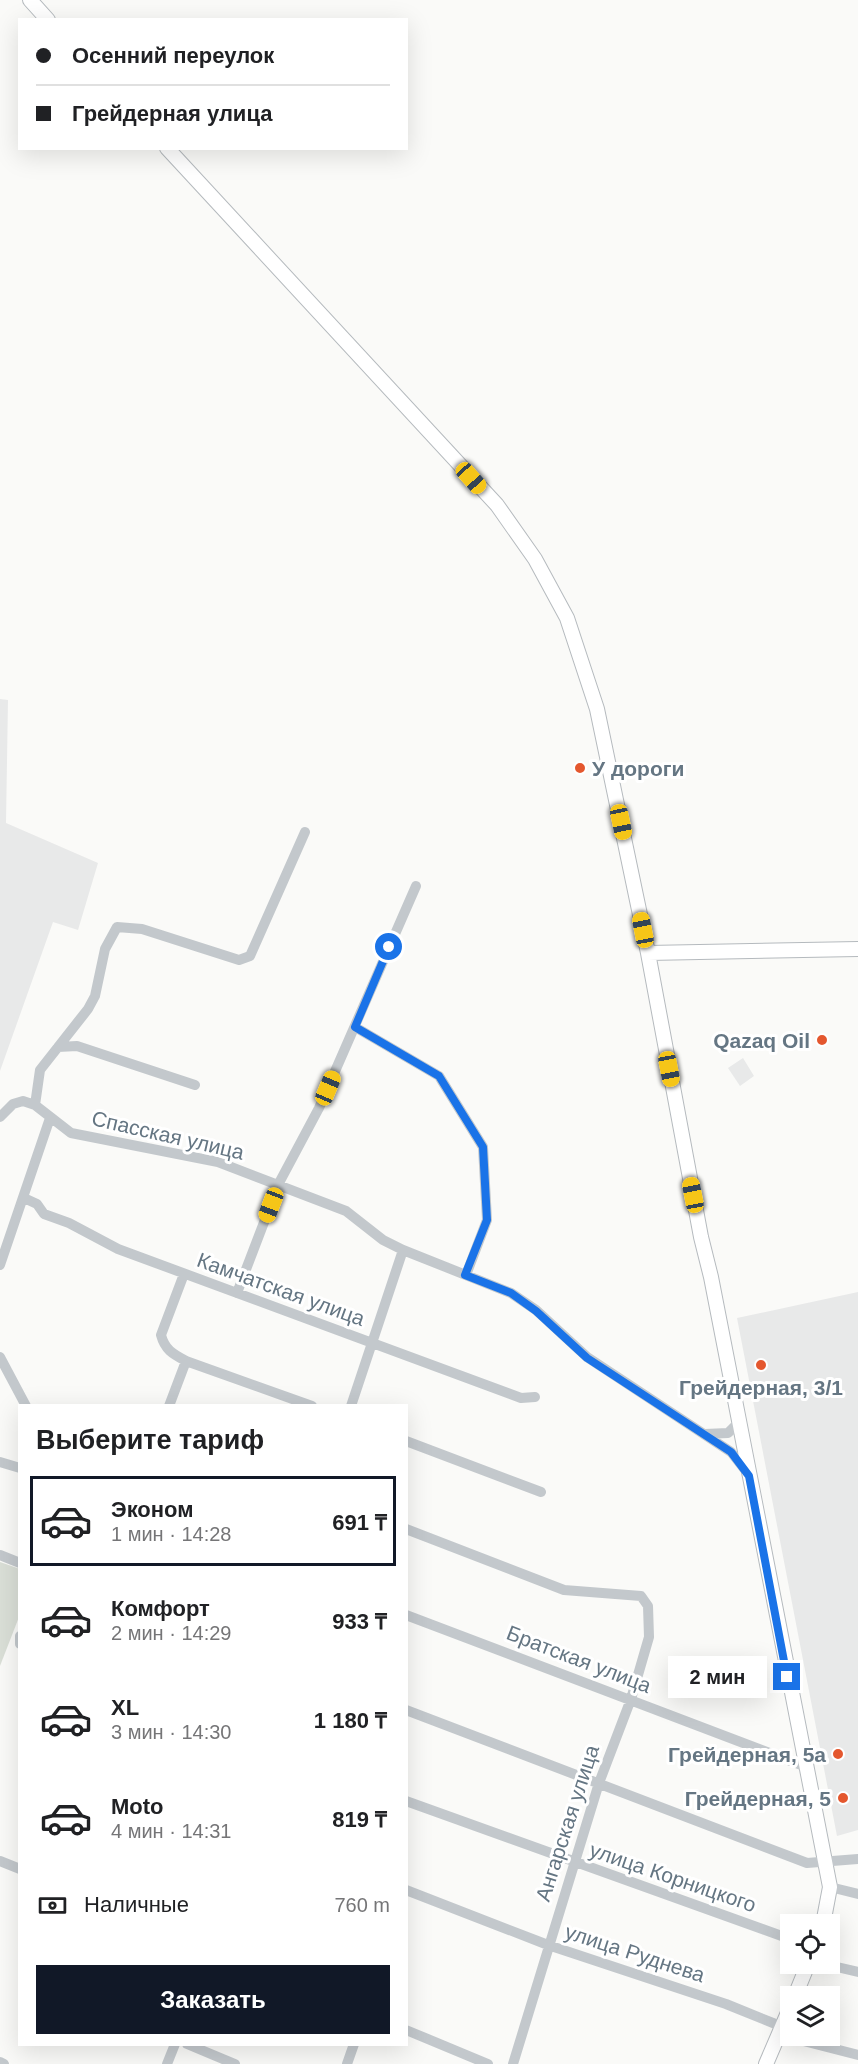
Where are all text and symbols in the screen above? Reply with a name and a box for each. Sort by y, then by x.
text: Осенний переулок [72,43,274,68]
text: Грейдерная улица [72,101,272,126]
car [452,459,490,497]
place label: У дороги [592,757,684,780]
marker: У дороги [573,761,587,775]
car [608,803,634,841]
car [631,911,655,949]
route start [375,933,402,960]
place label: Qazaq Oil [713,1029,810,1052]
marker: Qazaq Oil [815,1033,829,1047]
car [657,1050,681,1088]
car [313,1068,343,1108]
street label: Спасская улица [90,1106,247,1164]
car [681,1176,705,1214]
car [256,1185,286,1225]
street label: Камчатская улица [194,1248,368,1330]
marker: Грейдерная, 3/1 [754,1358,768,1372]
place label: Грейдерная, 3/1 [679,1376,843,1399]
text: Выберите тариф [36,1425,264,1455]
icon: car [39,1494,93,1548]
text: Эконом [111,1497,194,1522]
text: 691 ₸ [332,1510,387,1535]
text: 1 мин · 14:28 [111,1523,231,1545]
icon: car [39,1593,93,1647]
text: Комфорт [111,1596,210,1621]
text: 933 ₸ [332,1609,387,1634]
street label: Братская улица [504,1621,655,1697]
text: 2 мин · 14:29 [111,1622,231,1644]
callout: 2 мин [667,1656,766,1698]
route end [773,1663,800,1690]
text: 2 мин [690,1666,745,1688]
icon: car [39,1692,93,1746]
text: XL [111,1695,139,1720]
text: 1 180 ₸ [314,1708,387,1733]
text: 3 мин · 14:30 [111,1721,231,1743]
street label: Ангарская улица [531,1742,603,1904]
place label: Грейдерная, 5а [668,1743,826,1766]
marker: Грейдерная, 5а [831,1747,845,1761]
place label: Грейдерная, 5 [685,1787,831,1810]
icon: car [39,1791,93,1845]
marker: Грейдерная, 5 [836,1791,850,1805]
text: Moto [111,1794,164,1819]
text: 819 ₸ [332,1807,387,1832]
text: 4 мин · 14:31 [111,1820,231,1842]
street label: улица Корницкого [587,1838,759,1916]
icon: cash [36,1889,69,1922]
text: Наличные [84,1892,189,1917]
text: 760 m [334,1894,390,1916]
map controls [780,1914,840,2046]
button: locate [780,1914,840,1974]
street label: улица Руднева [562,1920,708,1987]
button: Заказать [36,1965,390,2034]
button: layers [780,1986,840,2046]

